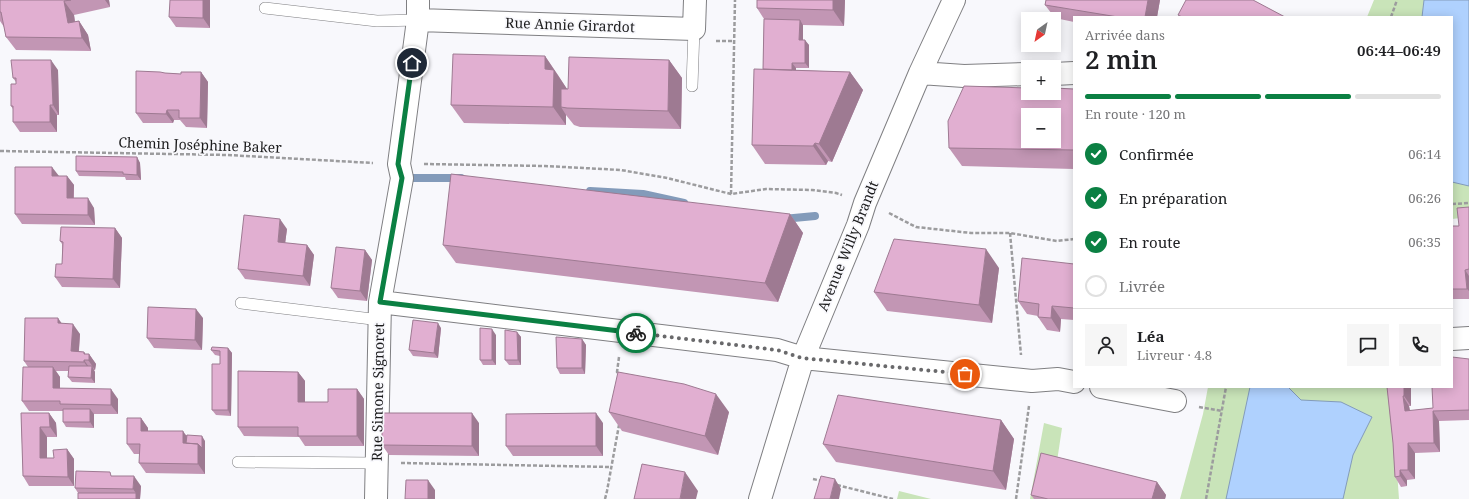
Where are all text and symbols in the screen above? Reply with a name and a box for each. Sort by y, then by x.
north arrow [1021,12,1061,52]
map controls [1021,12,1061,148]
street label: Rue Annie Girardot [505,13,635,36]
text: Arrivée dans [1085,26,1165,44]
text: 06:44–06:49 [1357,40,1441,60]
text: 2 min [1085,41,1158,77]
pin [395,46,429,80]
icon: home [401,52,423,74]
button: + [1021,60,1061,100]
text: En route · 120 m [1085,105,1186,123]
button: − [1021,108,1061,148]
street label: Chemin Joséphine Baker [118,132,282,157]
icon: check [1085,143,1107,165]
text: Confirmée [1119,144,1194,164]
text: 06:14 [1408,145,1441,163]
street label: Avenue Willy Brandt [813,178,882,314]
icon: check [1085,187,1107,209]
text: En préparation [1119,188,1228,208]
text: 06:26 [1408,189,1441,207]
icon: check [1085,231,1107,253]
text: En route [1119,232,1180,252]
text: 06:35 [1408,233,1441,251]
text: Livrée [1119,276,1165,296]
courier [616,313,656,353]
icon: bike [625,322,647,344]
street label: Rue Simone Signoret [367,323,388,461]
button: person [1085,324,1127,366]
button: chat [1347,324,1389,366]
button: phone [1399,324,1441,366]
text: Léa [1137,326,1164,346]
text: Livreur · 4.8 [1137,346,1212,364]
pin [948,357,982,391]
icon: bag [954,363,976,385]

